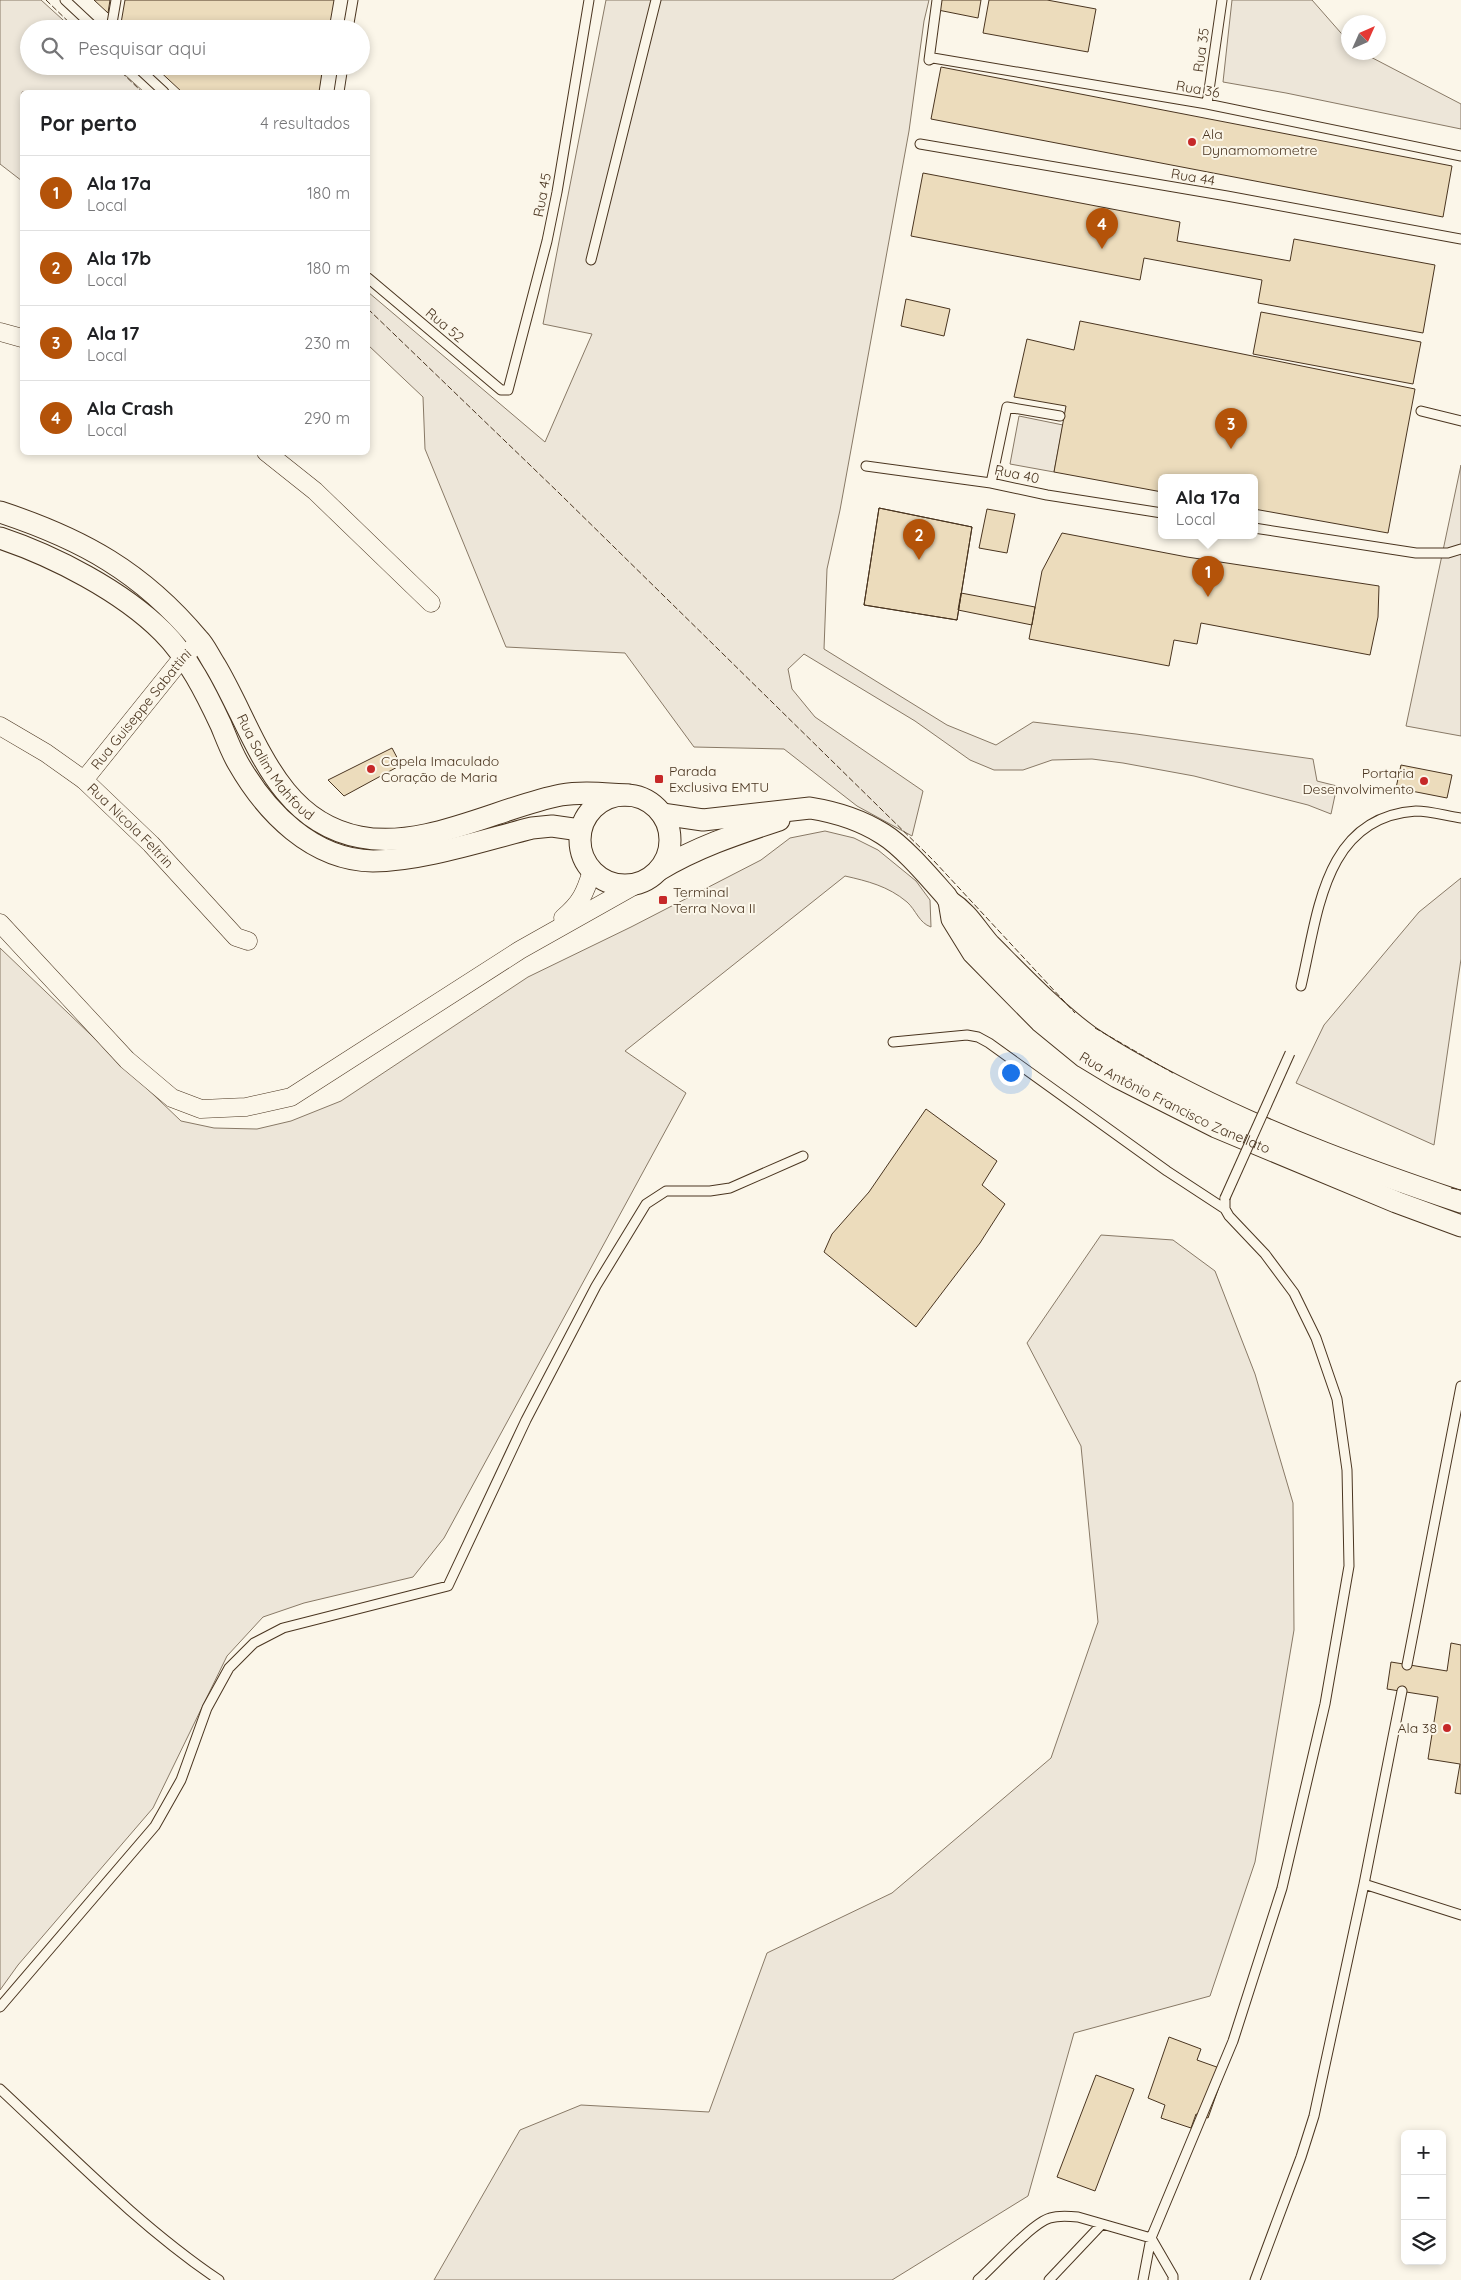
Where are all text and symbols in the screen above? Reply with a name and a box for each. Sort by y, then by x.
north arrow [1341,15,1386,60]
search box [20,20,370,75]
street label: Rua 35 [1189,27,1213,73]
icon: search [38,34,66,62]
text: Pesquisar aqui [78,36,206,60]
street label: Rua 36 [1175,76,1222,102]
text: Por perto [40,110,137,136]
text: 4 resultados [260,113,350,133]
place label: Ala Dynamomometre [1202,125,1318,159]
marker: Ala Dynamomometre [1186,136,1198,148]
street label: Rua 44 [1170,164,1216,190]
text: Ala 17a [87,171,151,195]
street label: Rua 45 [529,171,555,219]
text: 1 [53,183,59,203]
text: 180 m [307,183,350,203]
text: Local [87,195,127,215]
pin: 4 [1086,208,1118,249]
text: Ala 17b [87,246,151,270]
text: 2 [51,258,61,278]
text: 180 m [307,258,350,278]
text: Local [87,270,127,290]
street label: Rua 52 [422,304,468,346]
text: Ala 17 [87,321,139,345]
text: 3 [52,333,60,353]
text: 230 m [304,333,350,353]
text: Local [87,345,127,365]
text: Ala Crash [87,396,174,420]
text: 4 [51,408,61,428]
text: 290 m [304,408,350,428]
pin: 3 [1215,408,1247,449]
text: Local [87,420,127,440]
street label: Rua 40 [993,460,1041,488]
popup [1158,474,1258,539]
text: Ala 17a [1176,485,1240,509]
text: Local [1176,509,1216,529]
pin: 2 [903,519,935,560]
pin: 1 [1192,556,1224,597]
street label: Rua Guiseppe Sabattini [87,645,195,773]
street label: Rua Salim Mahfoud [233,711,318,824]
place label: Capela Imaculado Coração de Maria [381,752,499,786]
place label: Parada Exclusiva EMTU [669,762,769,796]
marker: Capela Imaculado Coração de Maria [365,763,377,775]
place label: Portaria Desenvolvimento [1302,764,1414,798]
marker: Parada Exclusiva EMTU [653,773,665,785]
marker: Portaria Desenvolvimento [1418,775,1430,787]
street label: Rua Nicola Feltrin [84,779,177,872]
place label: Terminal Terra Nova II [673,883,756,917]
marker: Terminal Terra Nova II [657,894,669,906]
street label: Rua Antônio Francisco Zanellato [1076,1047,1273,1158]
your location [998,1060,1024,1086]
place label: Ala 38 [1398,1719,1437,1737]
marker: Ala 38 [1441,1722,1453,1734]
map controls [1401,2130,1446,2265]
button: + [1401,2130,1446,2175]
button: − [1401,2175,1446,2220]
button: layers [1401,2220,1446,2265]

